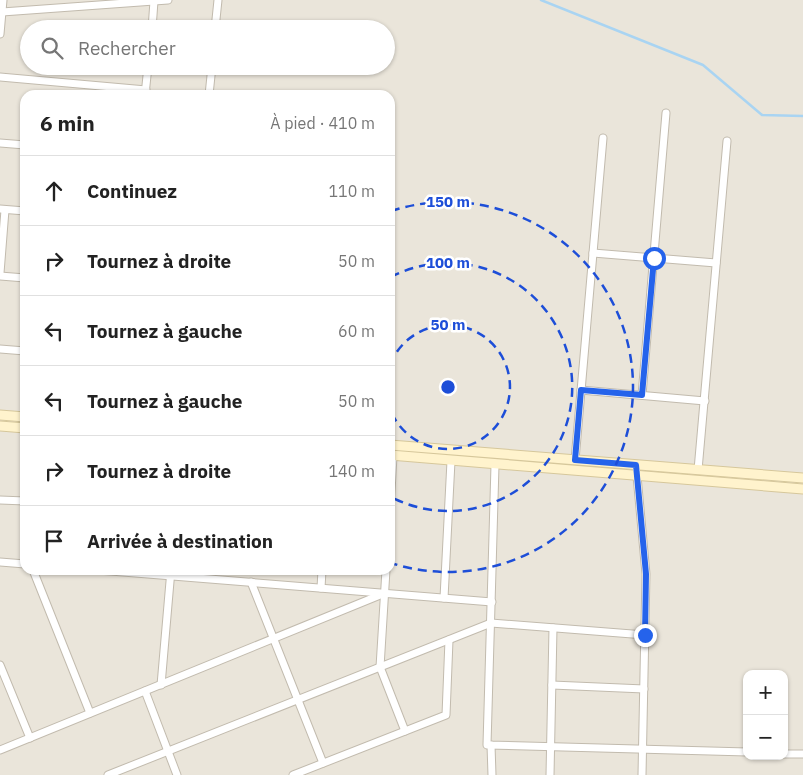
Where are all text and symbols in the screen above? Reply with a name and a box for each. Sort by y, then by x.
search box [20,20,395,75]
icon: search [38,34,66,62]
text: Rechercher [78,36,176,60]
text: 6 min [40,109,95,137]
text: À pied · 410 m [270,113,375,133]
icon: ahead [40,177,68,205]
text: Continuez [87,179,177,203]
text: 110 m [328,181,375,201]
text: 150 m [426,192,470,211]
icon: right [40,247,68,275]
route start [643,247,666,270]
text: Tournez à droite [87,249,231,273]
text: 50 m [338,251,375,271]
text: 100 m [426,253,470,272]
text: 50 m [431,315,465,334]
icon: left [40,317,68,345]
text: Tournez à gauche [87,319,243,343]
text: 60 m [338,321,375,341]
centre of rings [439,378,457,396]
icon: left [40,387,68,415]
text: Tournez à gauche [87,389,243,413]
text: 50 m [338,391,375,411]
icon: right [40,457,68,485]
text: Tournez à droite [87,459,231,483]
text: 140 m [328,461,375,481]
icon: arrive [40,527,68,555]
text: Arrivée à destination [87,529,273,553]
route end [634,624,657,647]
map controls [743,670,788,760]
button: + [743,670,788,715]
button: − [743,715,788,760]

